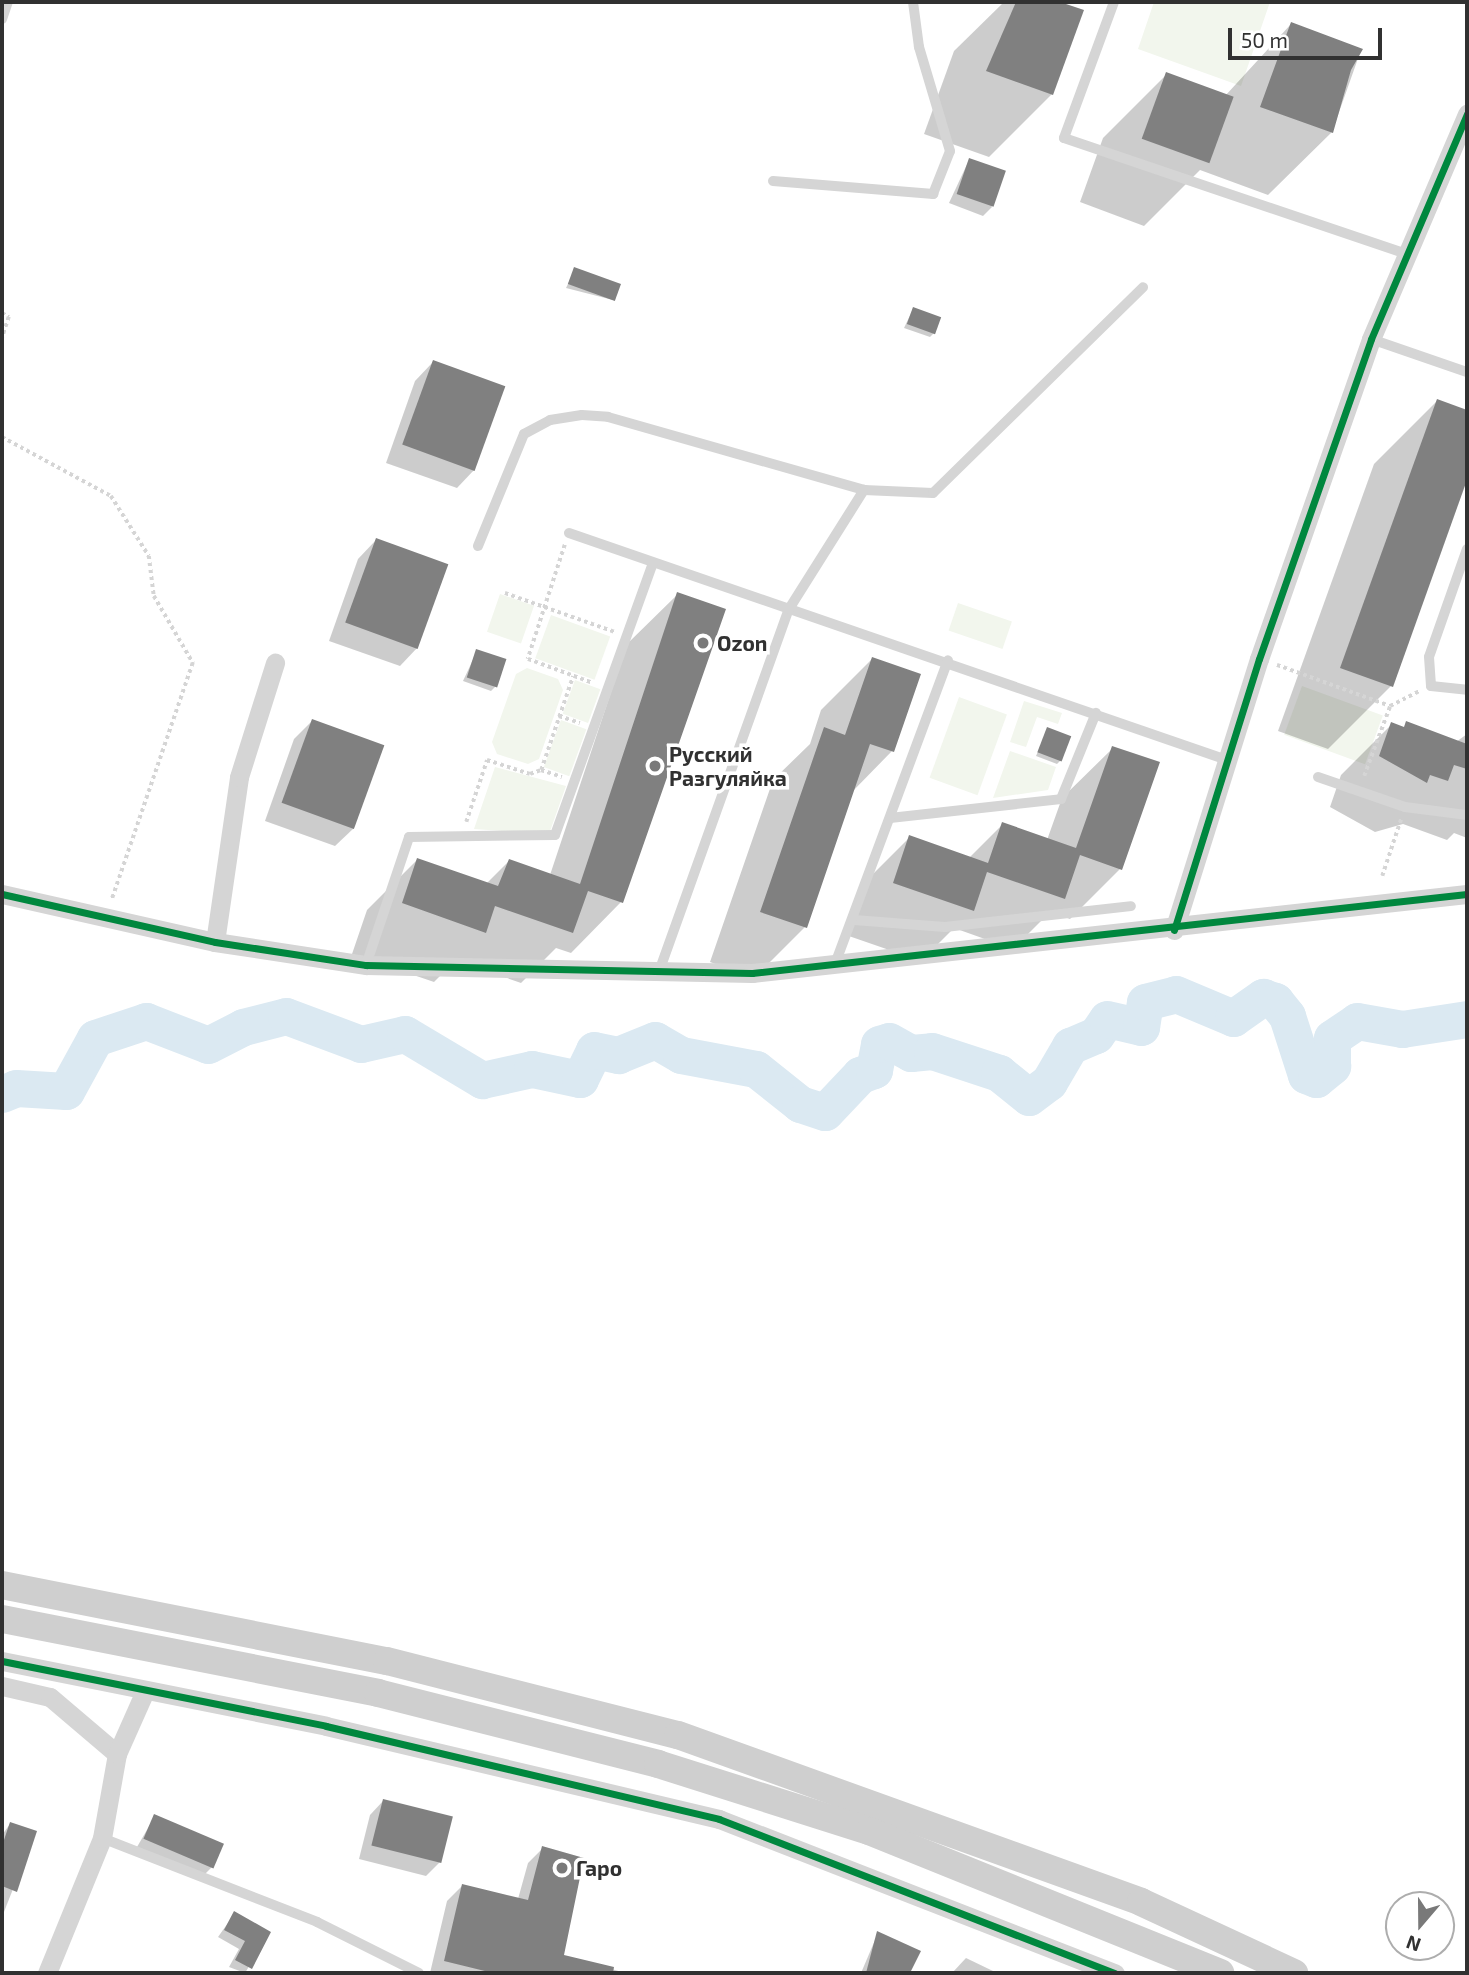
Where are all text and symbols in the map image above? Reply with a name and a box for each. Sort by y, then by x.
scale bar [1231,14,1385,58]
text: 50 m [1241,27,1288,52]
place label: Ozon [717,630,767,656]
marker: Ozon [695,635,711,651]
place label: Русский Разгуляйка [669,741,787,791]
marker: Русский Разгуляйка [647,758,663,774]
place label: Гаро [576,1855,622,1881]
marker: Гаро [554,1860,570,1876]
north arrow [1385,1891,1455,1961]
text: N [1403,1931,1424,1957]

